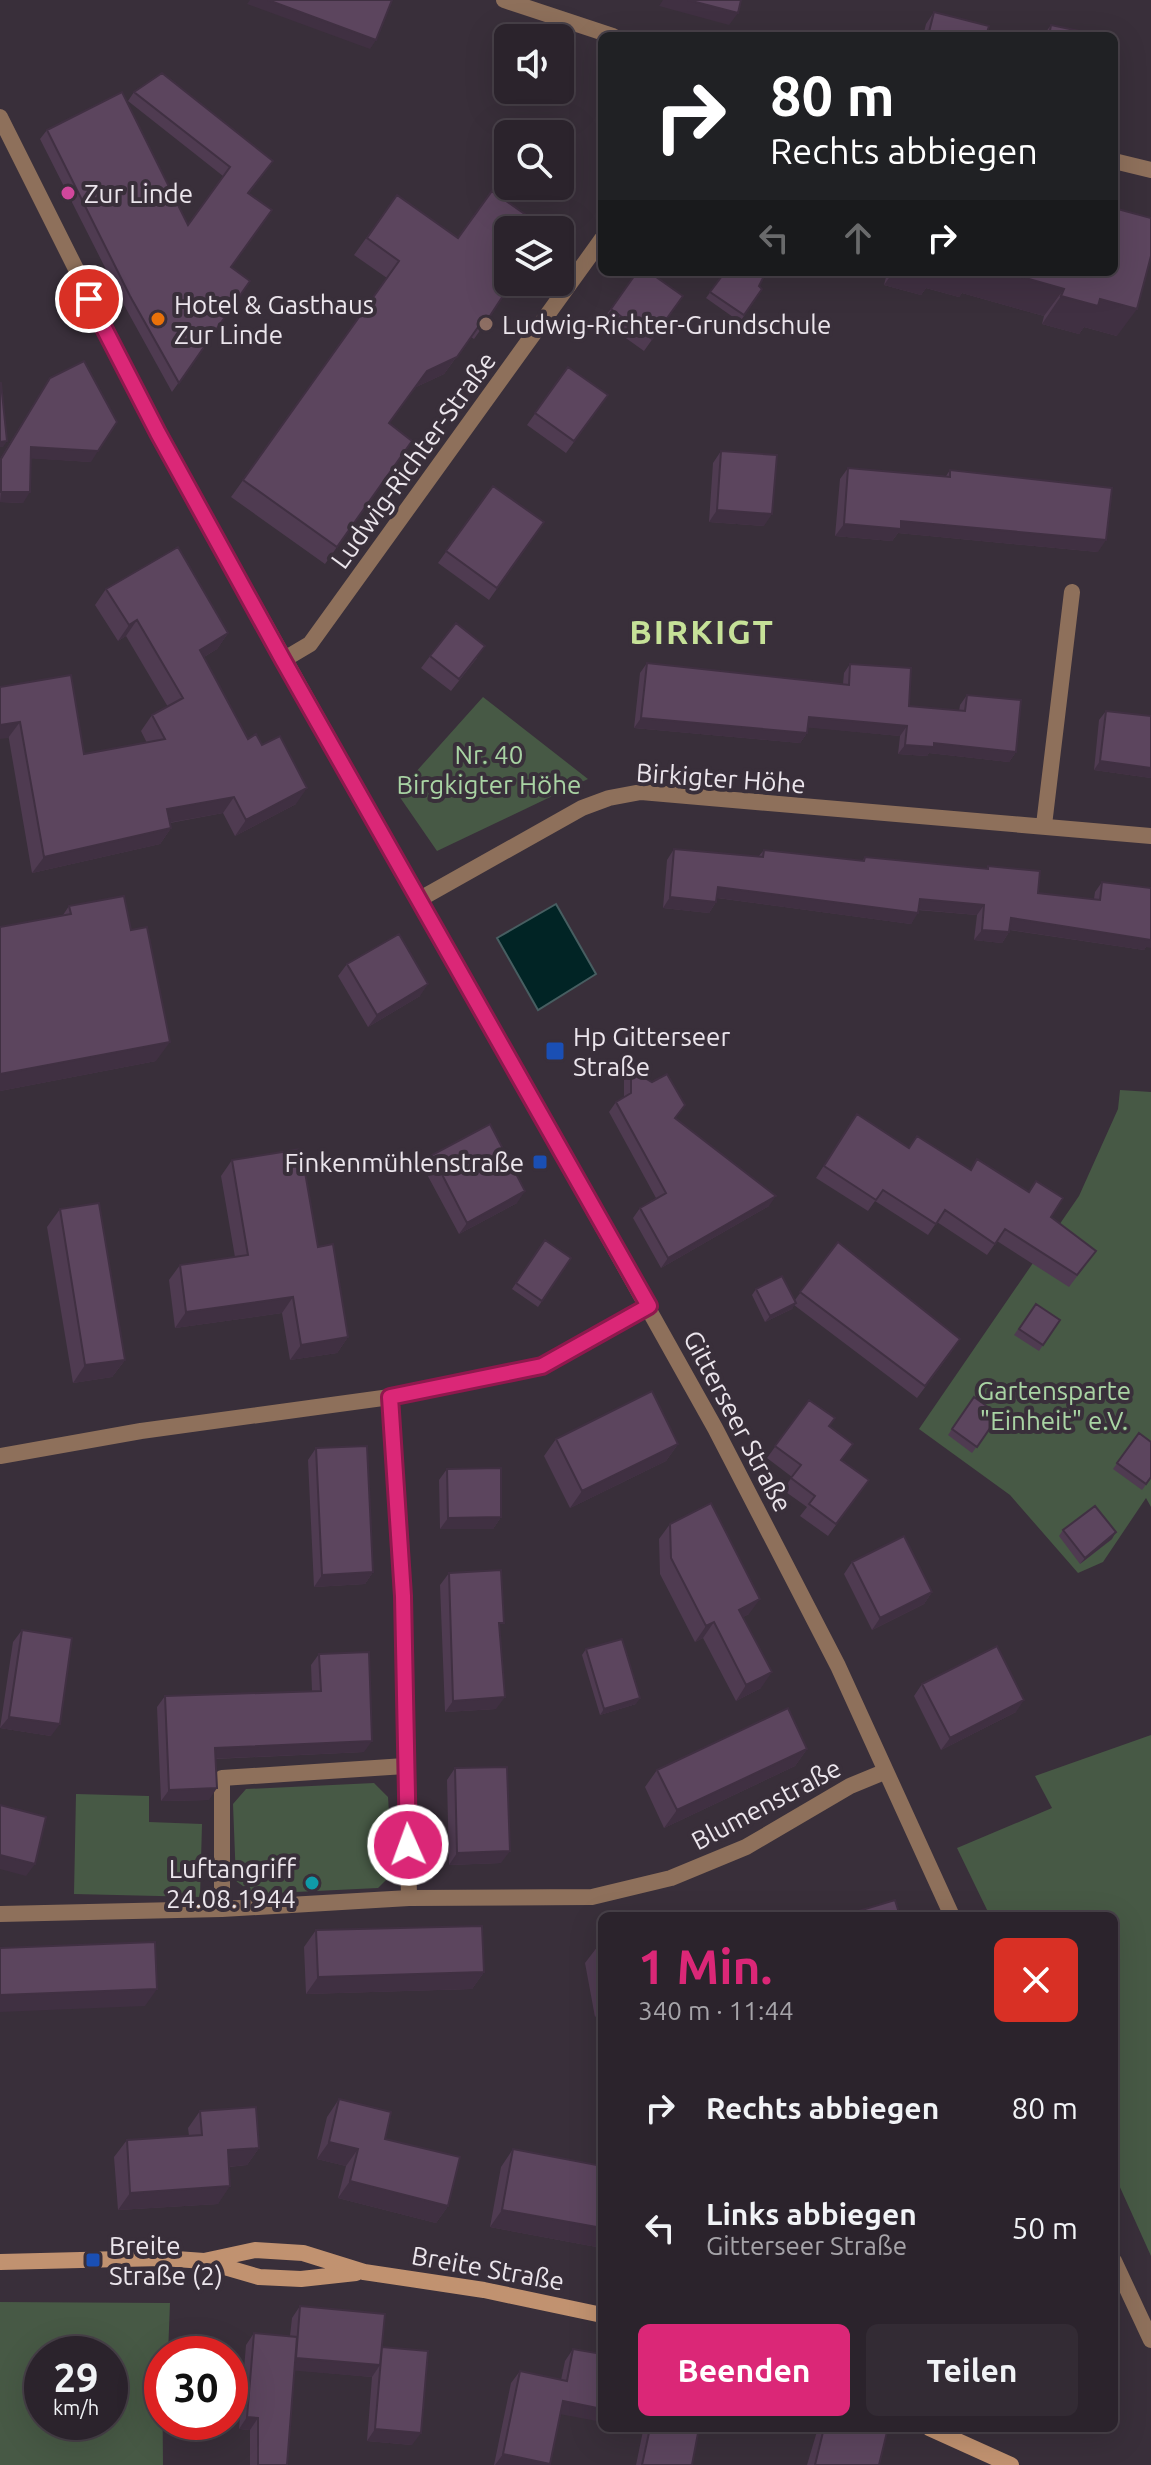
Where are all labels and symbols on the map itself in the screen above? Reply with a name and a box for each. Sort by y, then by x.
place label: Zur Linde [84,179,193,208]
marker: Zur Linde [59,184,77,202]
pin [55,265,123,333]
place label: Hotel & Gasthaus Zur Linde [174,290,374,349]
marker: Hotel & Gasthaus Zur Linde [149,310,167,328]
place label: Ludwig-Richter-Grundschule [502,310,831,339]
marker: Ludwig-Richter-Grundschule [477,315,495,333]
street label: Ludwig-Richter-Straße [325,346,501,574]
district label: BIRKIGT [629,612,775,650]
park label: Nr. 40 Birgkigter Höhe [397,740,581,799]
street label: Birkigter Höhe [635,758,807,798]
place label: Hp Gitterseer Straße [573,1022,730,1081]
marker: Hp Gitterseer Straße [544,1040,566,1062]
place label: Finkenmühlenstraße [284,1148,524,1177]
marker: Finkenmühlenstraße [531,1153,549,1171]
street label: Gitterseer Straße [678,1325,798,1517]
park label: Gartensparte "Einheit" e.V. [977,1376,1131,1435]
street label: Blumenstraße [687,1753,845,1855]
position arrow [366,1803,450,1887]
place label: Luftangriff 24.08.1944 [166,1854,296,1913]
marker: Luftangriff 24.08.1944 [303,1874,321,1892]
place label: Breite Straße (2) [109,2231,223,2290]
street label: Breite Straße [409,2240,567,2296]
marker: Breite Straße (2) [84,2251,102,2269]
speed limit sign: 30 [144,2336,248,2440]

